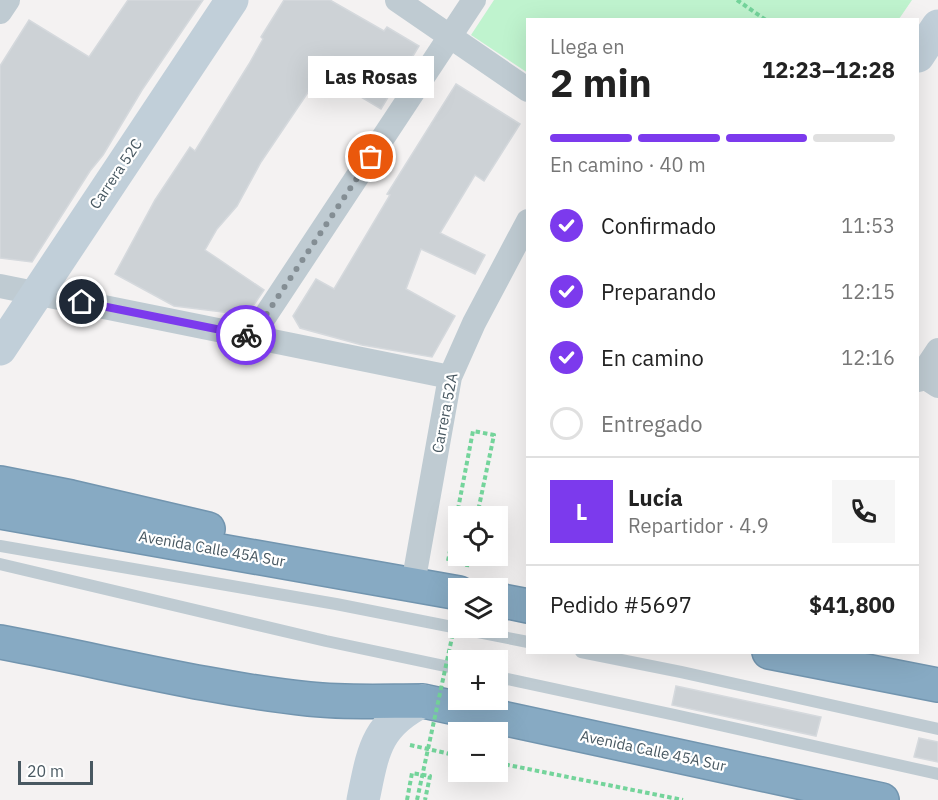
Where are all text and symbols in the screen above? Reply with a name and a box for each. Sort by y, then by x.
text: Llega en [550,33,625,60]
callout: Las Rosas [308,55,434,97]
text: 12:23–12:28 [762,55,895,84]
text: 2 min [550,57,652,108]
text: Las Rosas [325,63,417,90]
pin [345,131,396,182]
street label: Carrera 52C [85,135,146,213]
icon: bag [354,140,387,173]
text: En camino · 40 m [550,151,706,178]
icon: check [550,209,583,242]
text: Confirmado [601,211,716,240]
text: 11:53 [841,212,895,239]
icon: check [550,275,583,308]
pin [56,276,107,327]
text: Preparando [601,277,716,306]
text: 12:15 [841,278,895,305]
icon: home [65,285,98,318]
courier [216,305,276,365]
icon: bike [230,319,263,352]
icon: check [550,341,583,374]
text: En camino [601,343,704,372]
text: 12:16 [841,344,895,371]
street label: Carrera 52A [427,371,462,455]
text: Entregado [601,409,702,438]
button: phone [832,480,895,543]
text: Lucía [628,483,683,512]
text: L [576,497,587,526]
map controls [448,506,508,782]
button: locate [448,506,508,566]
text: Repartidor · 4.9 [628,512,769,539]
street label: Avenida Calle 45A Sur [137,526,287,571]
button: layers [448,578,508,638]
text: Pedido #5697 [550,590,692,619]
text: $41,800 [809,590,895,619]
button: + [448,650,508,710]
button: − [448,722,508,782]
street label: Avenida Calle 45A Sur [579,726,728,775]
scale bar [18,758,93,786]
text: 20 m [27,761,64,781]

